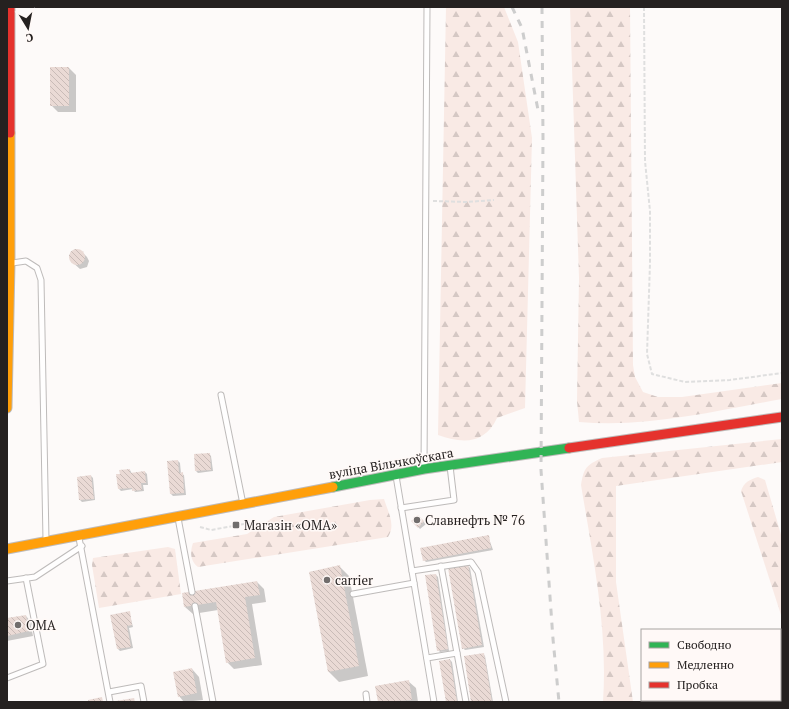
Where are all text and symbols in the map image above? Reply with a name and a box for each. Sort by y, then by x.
north arrow [8,8,48,48]
text: С [25,30,34,45]
street label: вуліца Вільчкоўскага [327,443,455,483]
place label: Славнефть № 76 [425,511,525,529]
marker: Славнефть № 76 [412,515,422,525]
place label: Магазін «ОМА» [244,516,337,534]
marker: Магазін «ОМА» [231,520,241,530]
place label: carrier [335,571,373,589]
marker: carrier [322,575,332,585]
place label: ОМА [26,616,56,634]
marker: ОМА [13,620,23,630]
legend [641,629,781,701]
text: Свободно [677,637,732,652]
text: Медленно [677,657,734,672]
text: Пробка [677,677,718,692]

